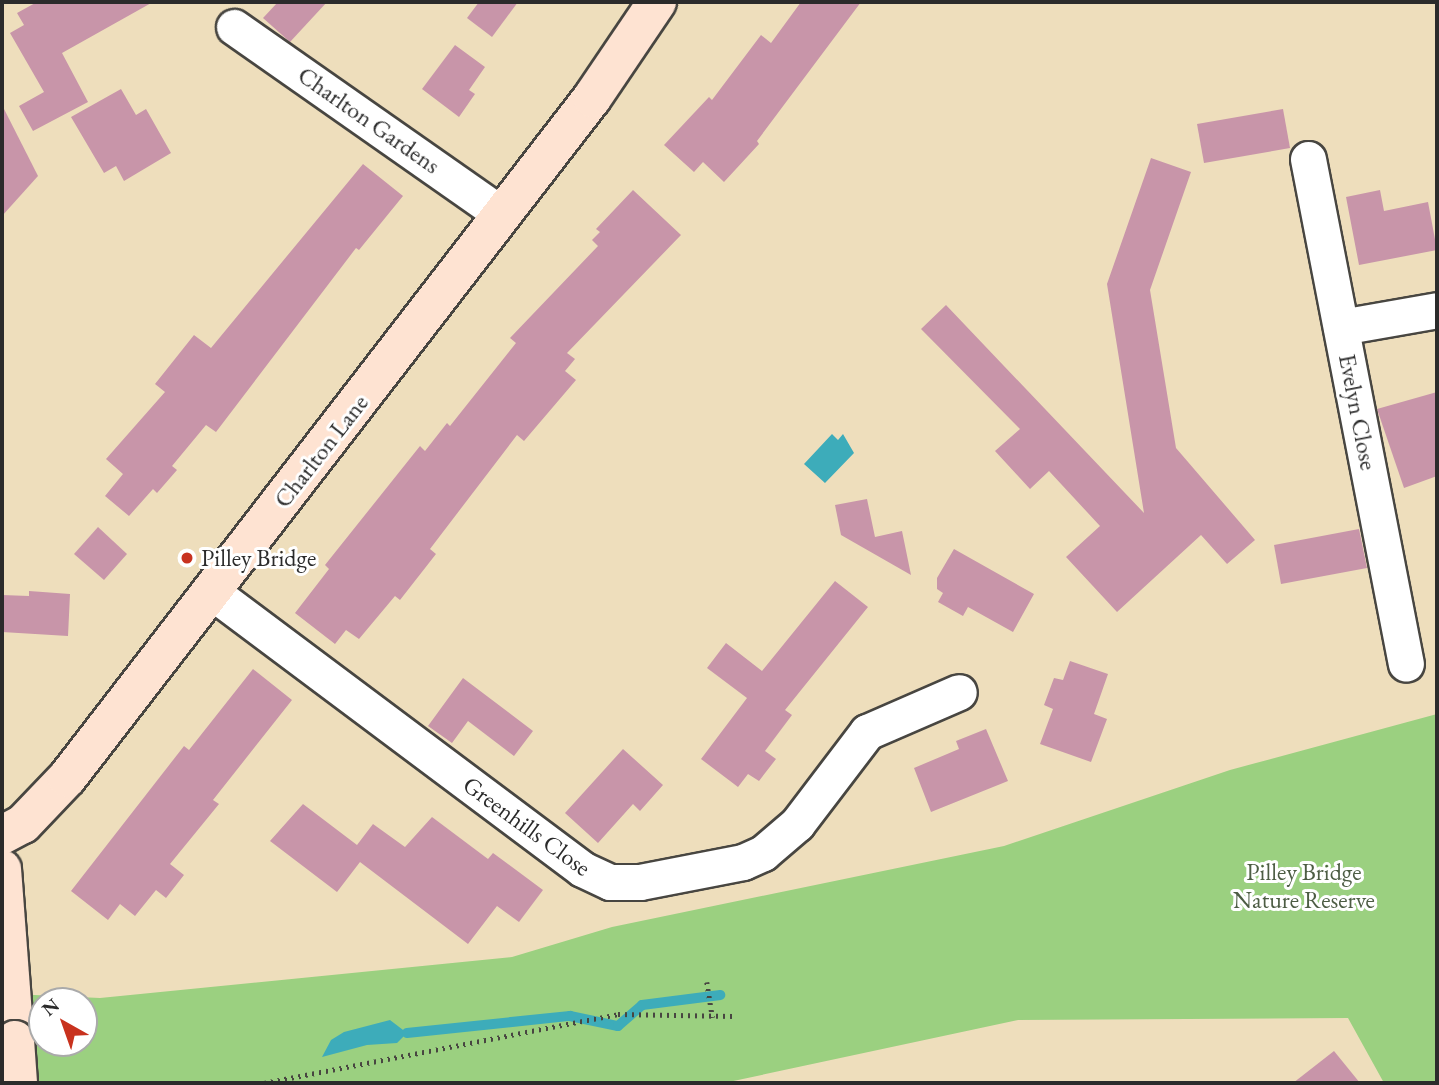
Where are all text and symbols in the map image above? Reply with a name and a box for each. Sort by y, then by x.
street label: Charlton Gardens [292,60,446,180]
street label: Evelyn Close [1333,352,1383,472]
street label: Charlton Lane [268,389,374,513]
place label: Pilley Bridge [201,544,316,572]
marker: Pilley Bridge [179,550,195,566]
street label: Greenhills Close [458,770,596,882]
park label: Pilley Bridge Nature Reserve [1233,858,1375,914]
north arrow [28,987,98,1057]
text: N [37,993,64,1022]

